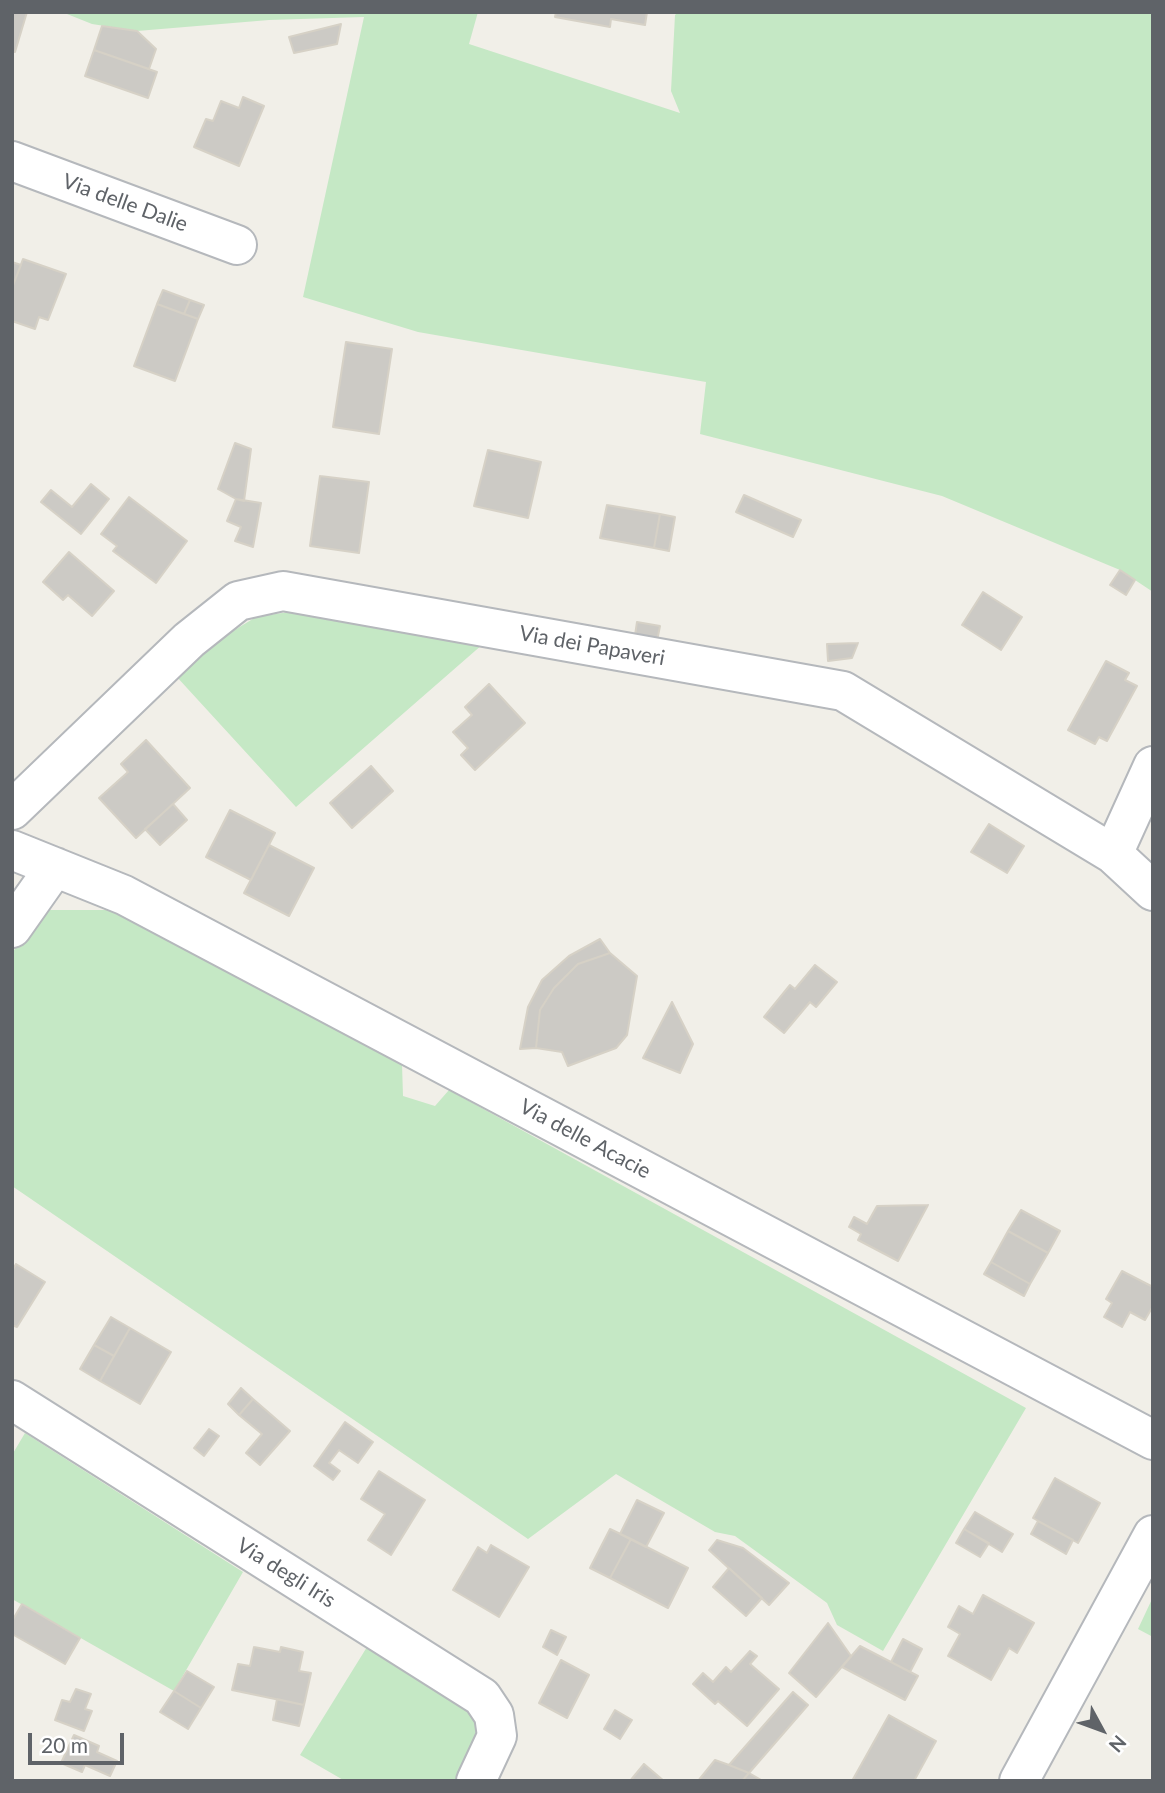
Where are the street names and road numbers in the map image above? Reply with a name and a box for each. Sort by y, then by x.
street label: Via delle Dalie [59,169,191,237]
street label: Via dei Papaveri [517,621,667,671]
street label: Via delle Acacie [515,1094,655,1184]
street label: Via degli Iris [232,1533,340,1613]

